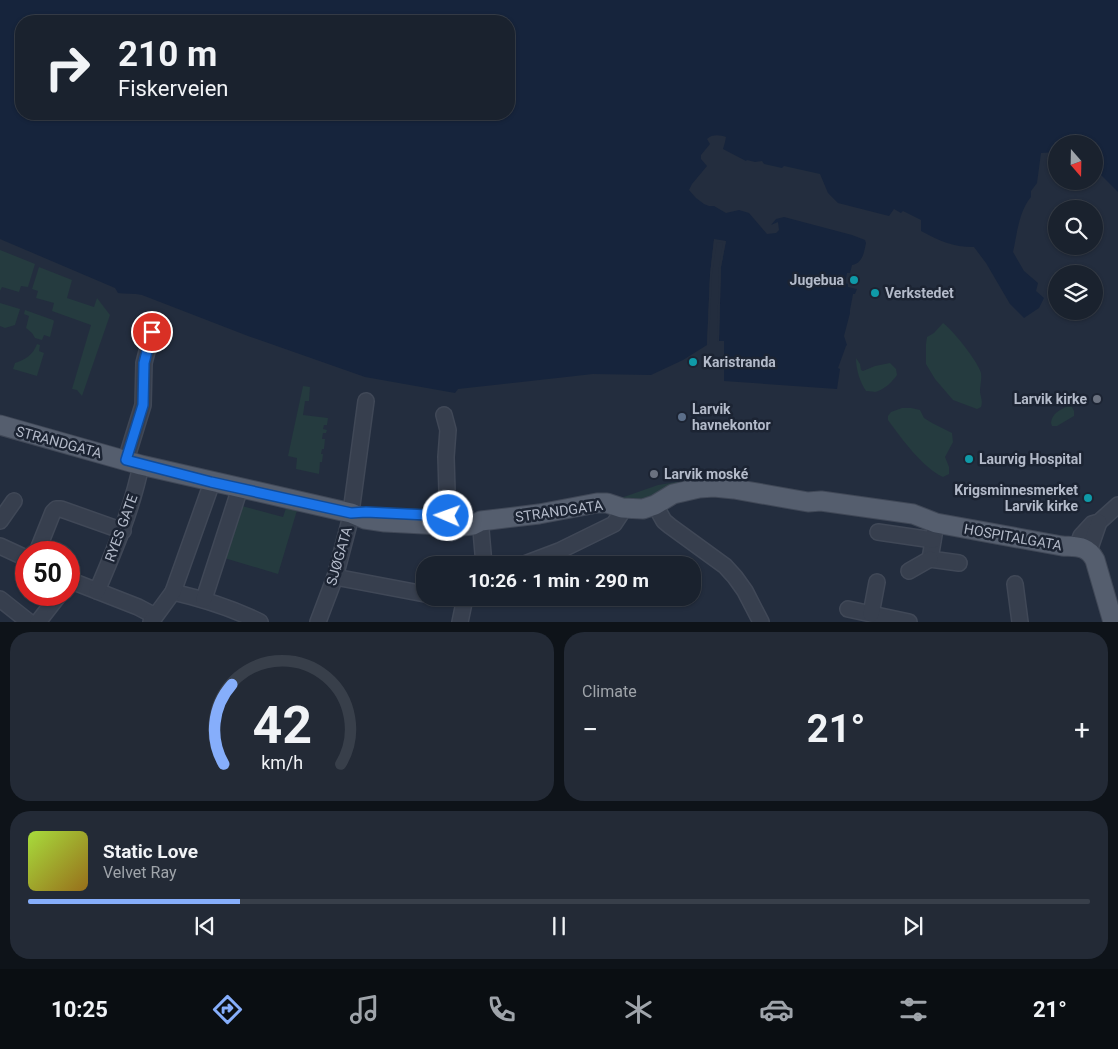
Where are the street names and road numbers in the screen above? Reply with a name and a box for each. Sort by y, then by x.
street label: STRANDGATA [14,423,104,461]
street label: RYES GATE [101,492,141,564]
street label: STRANDGATA [514,497,604,525]
street label: HOSPITALGATA [963,521,1063,553]
street label: SJØGATA [323,525,355,587]

